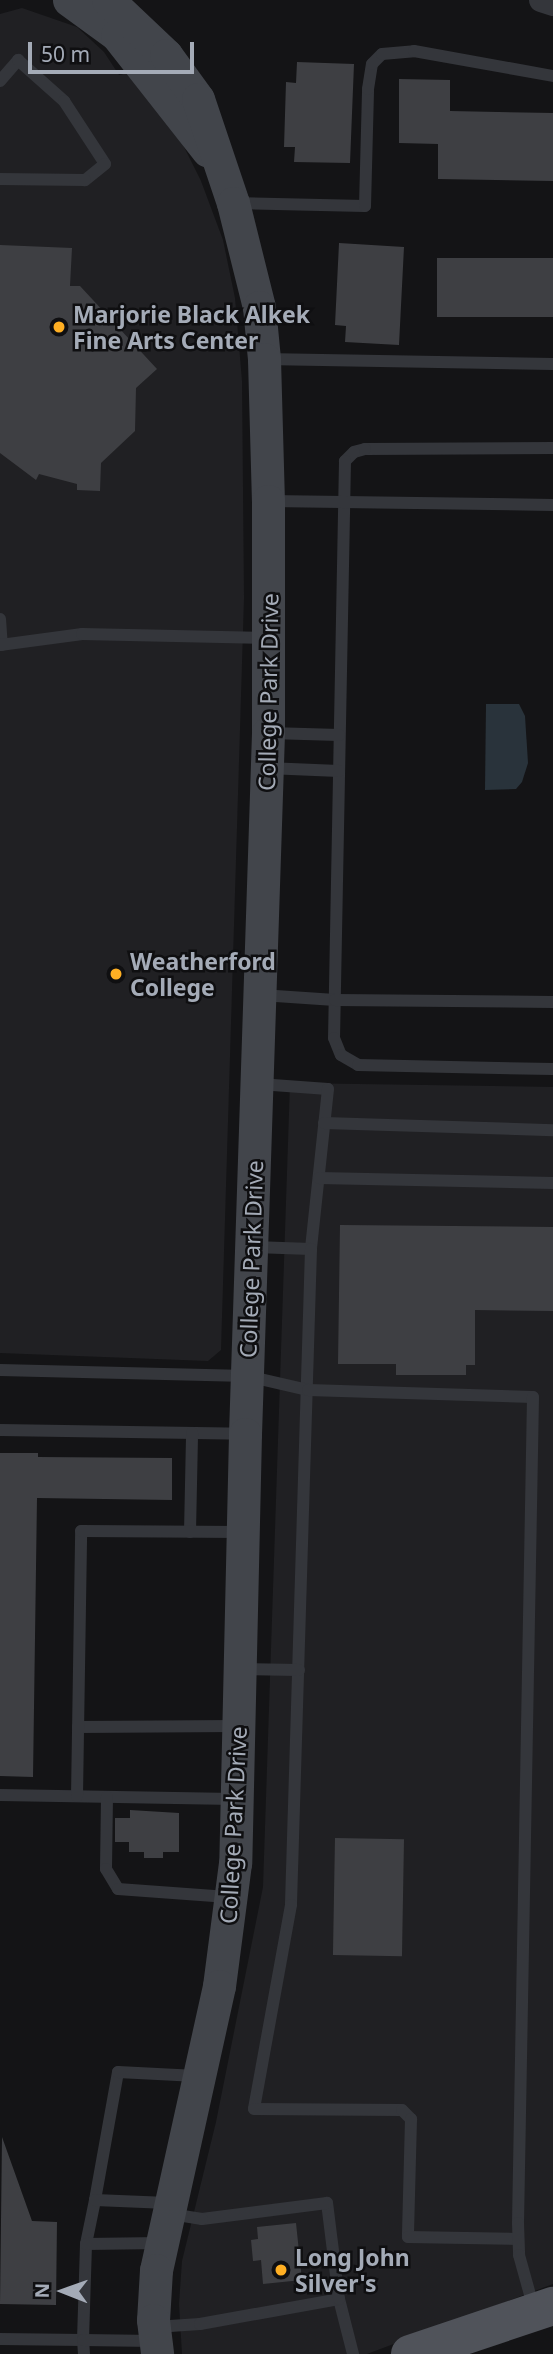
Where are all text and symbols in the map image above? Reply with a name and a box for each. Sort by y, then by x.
scale bar [32,28,198,72]
text: 50 m [41,40,90,68]
place label: Marjorie Black Alkek Fine Arts Center [73,300,310,354]
marker: Marjorie Black Alkek Fine Arts Center [51,319,67,335]
street label: College Park Drive [252,593,284,791]
place label: Weatherford College [130,947,276,1001]
marker: Weatherford College [108,966,124,982]
street label: College Park Drive [234,1160,268,1358]
street label: College Park Drive [214,1725,252,1925]
place label: Long John Silver's [295,2243,410,2297]
north arrow [28,2256,98,2326]
marker: Long John Silver's [273,2262,289,2278]
text: N [29,2283,55,2299]

